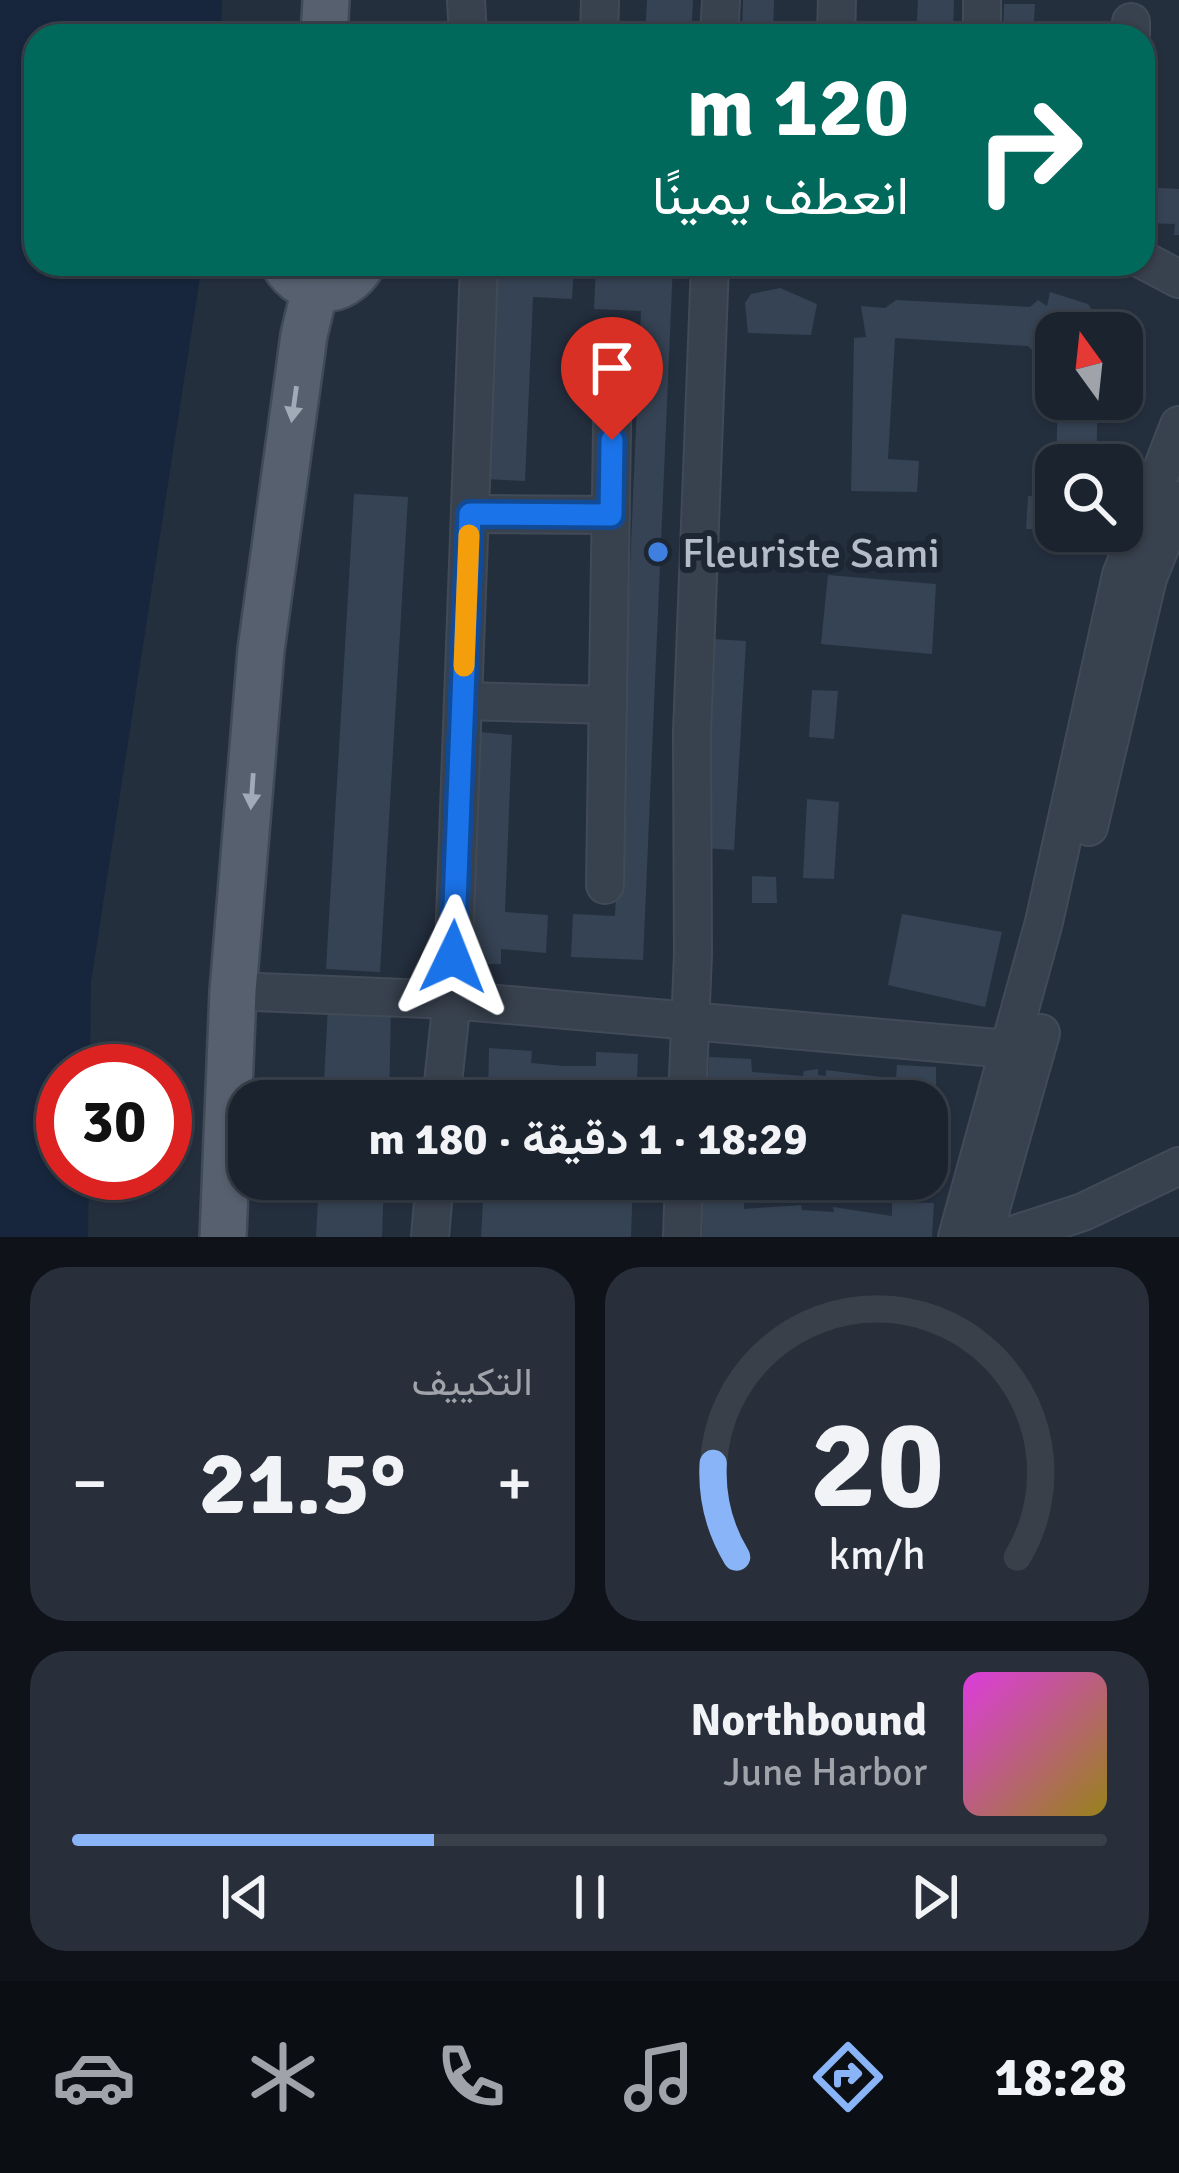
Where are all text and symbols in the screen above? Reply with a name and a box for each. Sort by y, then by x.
text: 120 m [687,56,909,160]
icon: right [951,72,1107,228]
text: انعطف يمينًا [652,163,909,230]
north arrow [1035,312,1143,420]
map controls [1035,312,1143,552]
pin [561,317,663,440]
icon: arrive [579,335,645,401]
one-way arrow [285,386,304,423]
button: search [1035,444,1143,552]
place label: Fleuriste Sami [682,528,940,579]
marker: Fleuriste Sami [645,539,671,565]
one-way arrow [242,773,261,810]
position arrow [390,894,516,1020]
speed limit sign: 30 [36,1044,192,1200]
text: 18:29 · 1 دقيقة · 180 m [368,1112,808,1167]
text: التكييف [412,1358,533,1406]
text: 20 [809,1389,944,1542]
text: 21.5° [198,1428,406,1539]
text: − [72,1443,108,1524]
text: + [497,1443,533,1524]
text: km/h [828,1529,925,1582]
text: Northbound [690,1693,927,1748]
text: June Harbor [723,1748,927,1796]
icon: previous [212,1864,278,1930]
icon: pause [557,1864,623,1930]
icon: next [902,1864,968,1930]
icon: car [52,2035,136,2119]
icon: climate [241,2035,325,2119]
icon: phone [429,2035,513,2119]
icon: music [617,2035,701,2119]
icon: directions [806,2035,890,2119]
text: 18:28 [994,2044,1127,2111]

